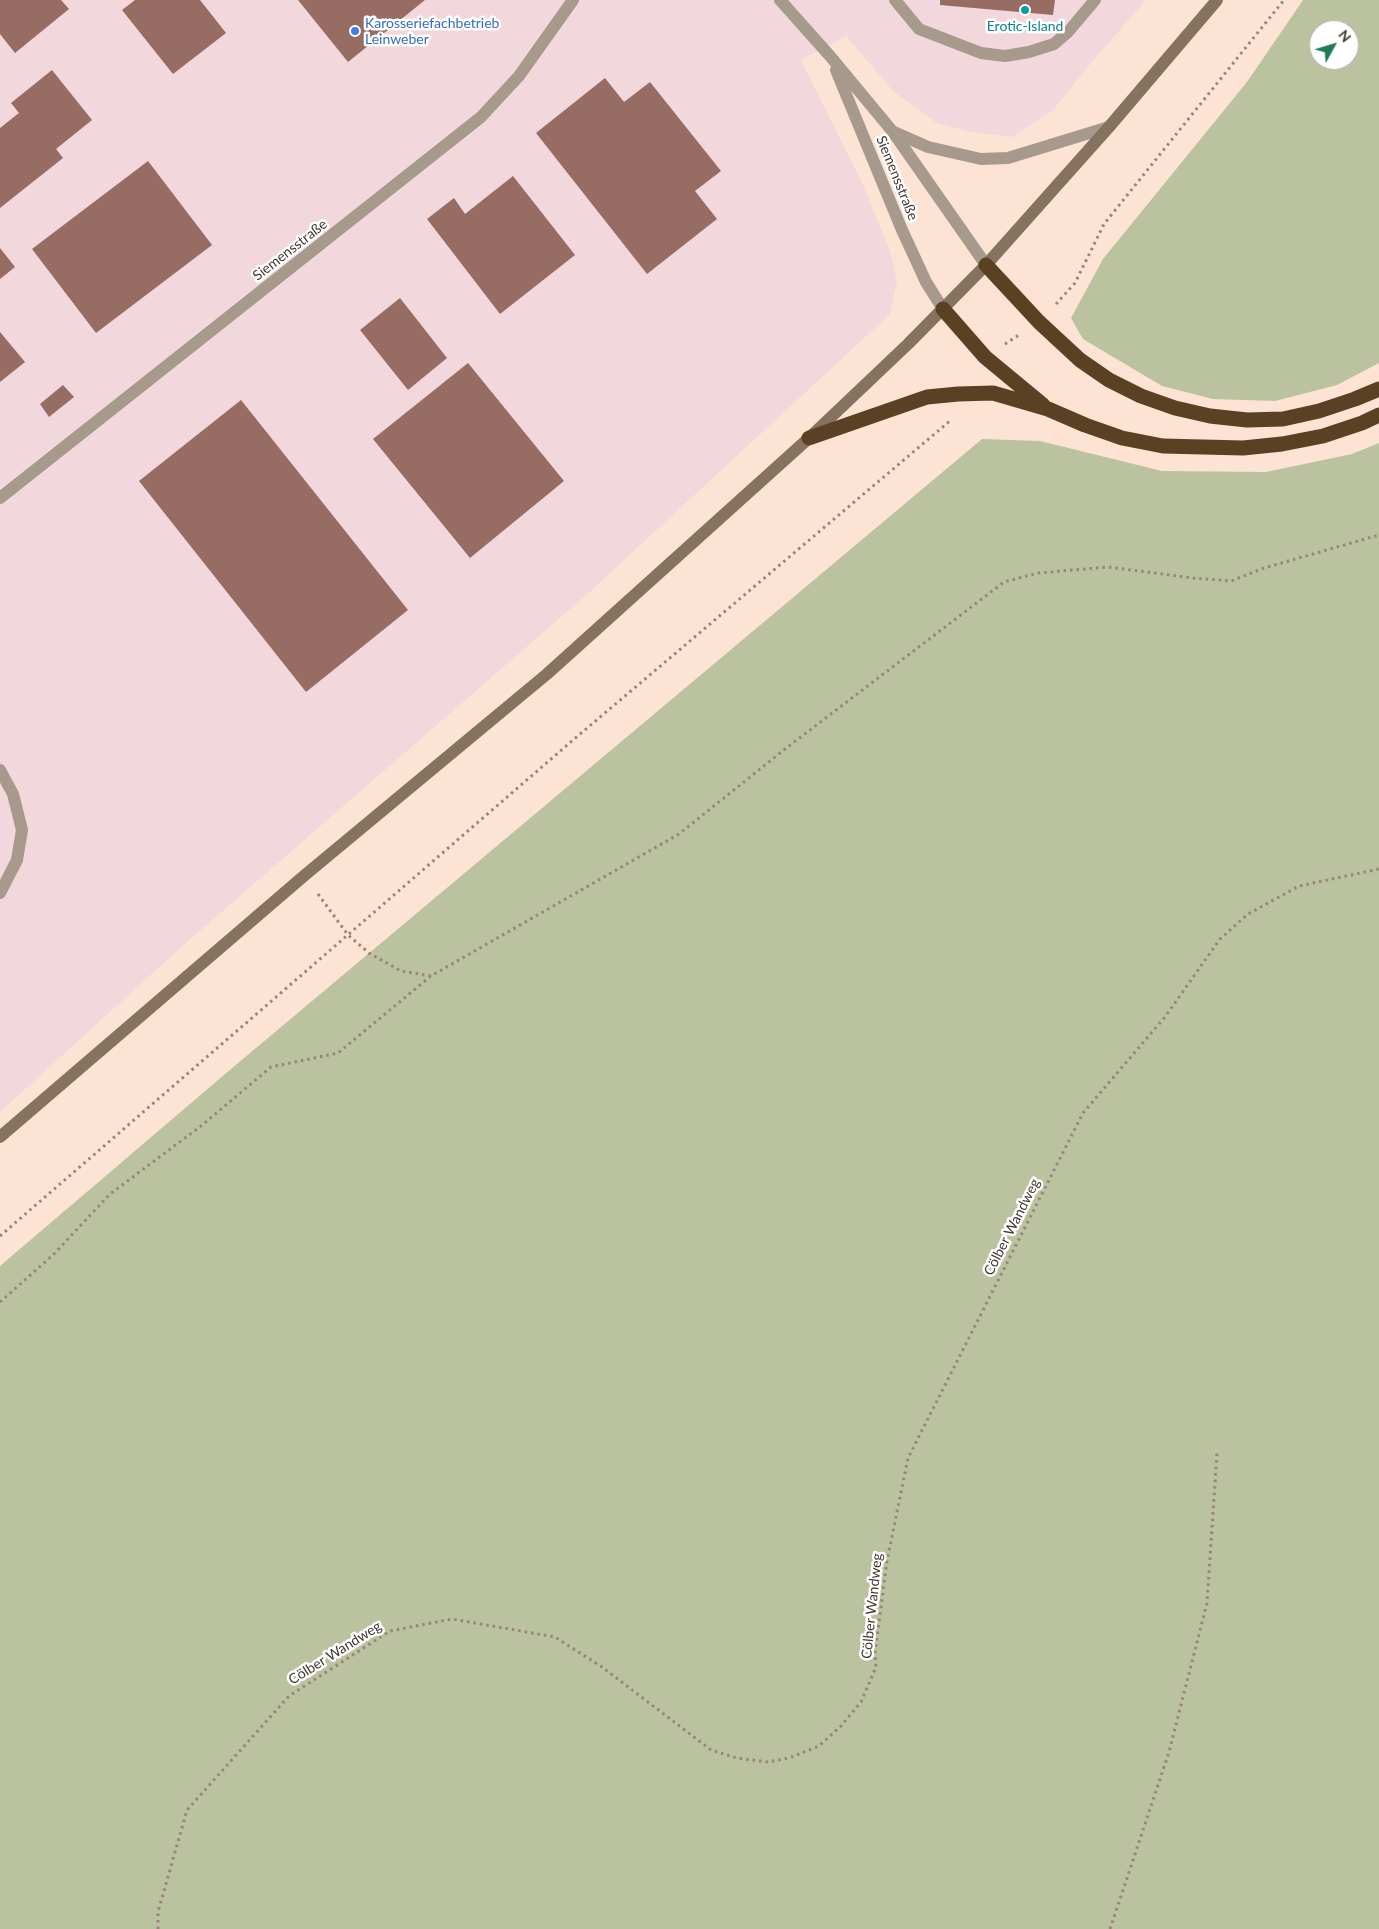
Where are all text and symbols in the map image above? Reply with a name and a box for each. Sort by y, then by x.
marker: Erotic-Island [1019,4,1031,16]
place label: Karosseriefachbetrieb Leinweber [365,15,499,48]
place label: Erotic-Island [987,18,1063,34]
north arrow [1309,20,1359,70]
marker: Karosseriefachbetrieb Leinweber [349,25,361,37]
text: N [1335,26,1355,45]
street label: Siemensstraße [872,133,922,223]
street label: Siemensstraße [250,216,330,284]
street label: Cölber Wandweg [980,1176,1044,1278]
street label: Cölber Wandweg [858,1552,886,1660]
street label: Cölber Wandweg [285,1618,385,1688]

